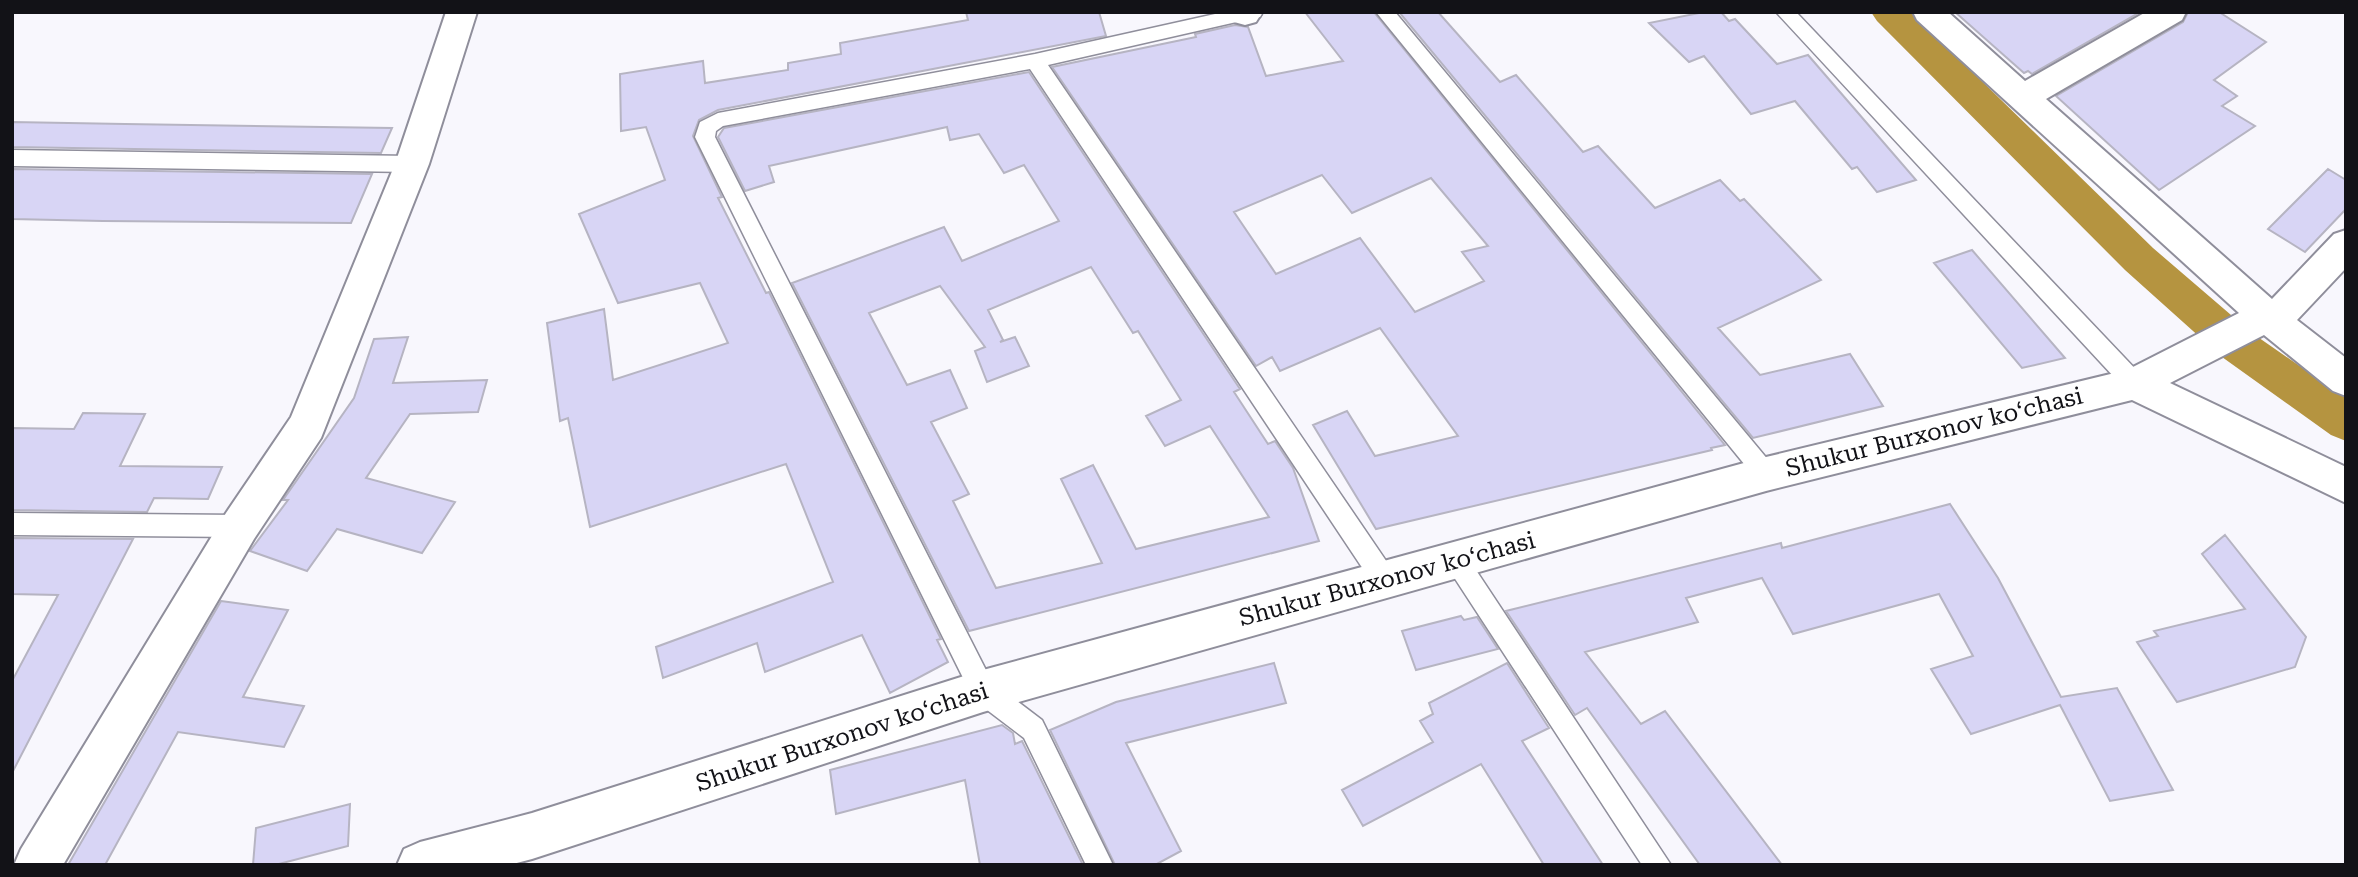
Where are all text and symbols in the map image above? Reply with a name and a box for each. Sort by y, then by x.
street label: Shukur Burxonov koʻchasi [1782,381,2086,483]
street label: Shukur Burxonov koʻchasi [1236,526,1539,632]
street label: Shukur Burxonov koʻchasi [692,676,992,798]

